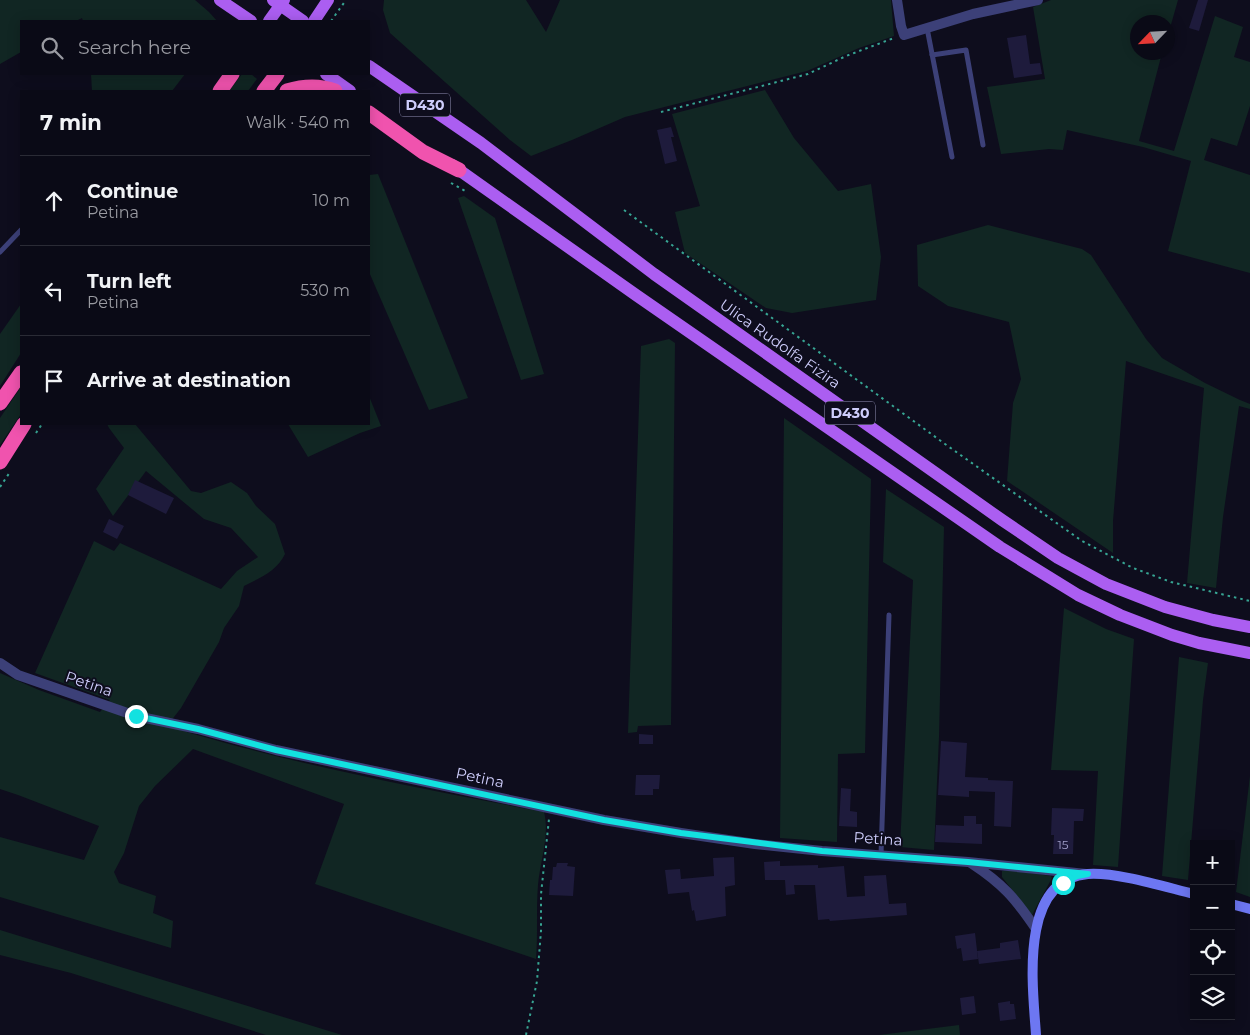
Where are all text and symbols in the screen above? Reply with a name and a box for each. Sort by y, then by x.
north arrow [1130,15,1175,60]
search box [20,20,370,75]
icon: search [38,34,66,62]
text: Search here [78,36,191,59]
road number: D430 [400,94,450,116]
text: 7 min [40,110,102,135]
text: Walk · 540 m [246,113,350,132]
text: Continue [87,180,178,203]
icon: ahead [40,187,68,215]
text: 10 m [312,191,350,210]
text: Petina [87,203,139,222]
text: Turn left [87,270,172,293]
icon: left [40,277,68,305]
text: 530 m [300,281,350,300]
text: Petina [87,293,139,312]
street label: Ulica Rudolfa Fizira [716,295,844,392]
icon: arrive [40,367,68,395]
text: Arrive at destination [87,369,291,392]
road number: D430 [825,402,875,424]
street label: Petina [63,667,115,700]
route end [125,705,148,728]
street label: Petina [454,763,506,792]
street label: Petina [853,827,903,850]
house number: 15 [1057,837,1069,852]
map controls [1190,840,1235,1020]
button: + [1190,840,1235,885]
route start [1052,872,1075,895]
button: − [1190,885,1235,930]
button: locate [1190,930,1235,975]
button: layers [1190,975,1235,1020]

